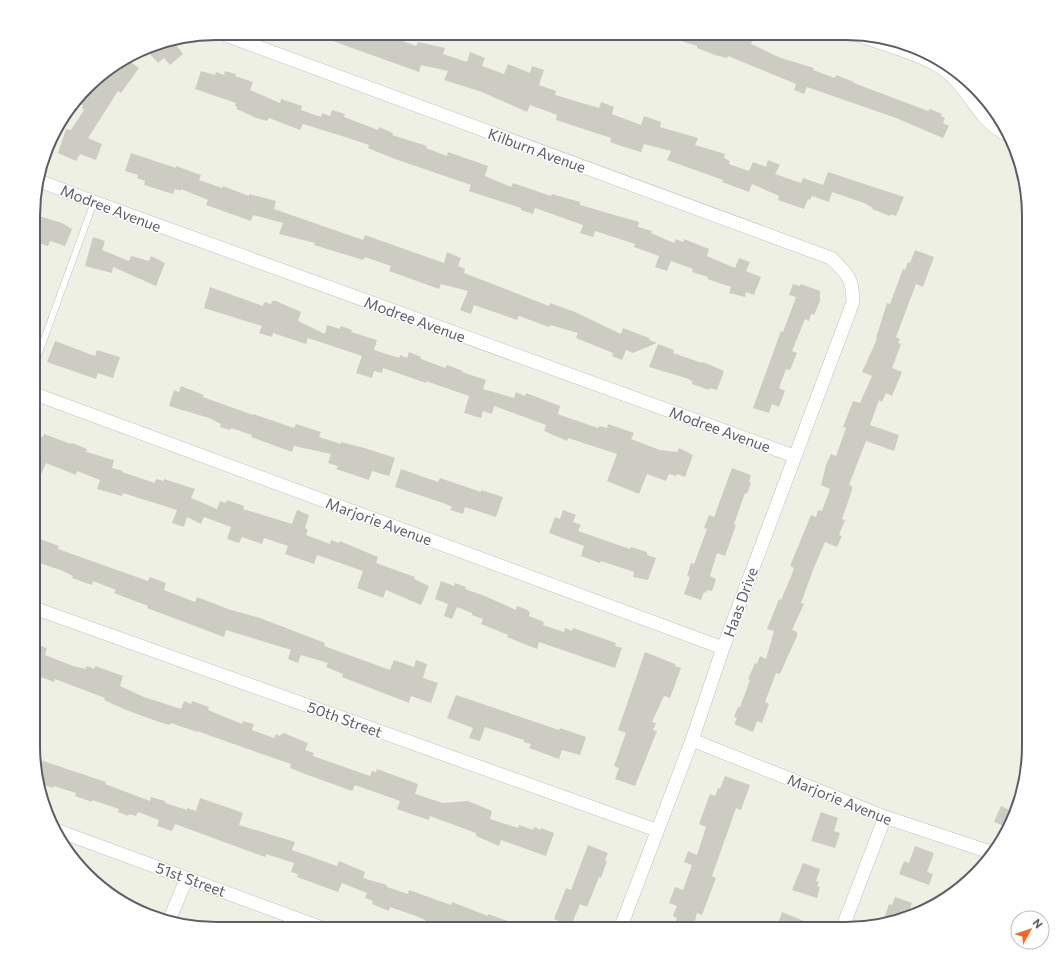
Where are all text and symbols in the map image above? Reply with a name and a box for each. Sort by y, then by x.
street label: Kilburn Avenue [486,124,588,176]
street label: Modree Avenue [58,181,164,235]
street label: Modree Avenue [362,292,468,346]
street label: Modree Avenue [667,402,773,456]
street label: Marjorie Avenue [324,493,435,549]
street label: Haas Drive [719,565,761,639]
street label: 50th Street [305,697,385,741]
street label: Marjorie Avenue [785,770,895,828]
street label: 51st Street [154,858,228,900]
north arrow [1010,910,1050,950]
text: N [1030,916,1046,931]

